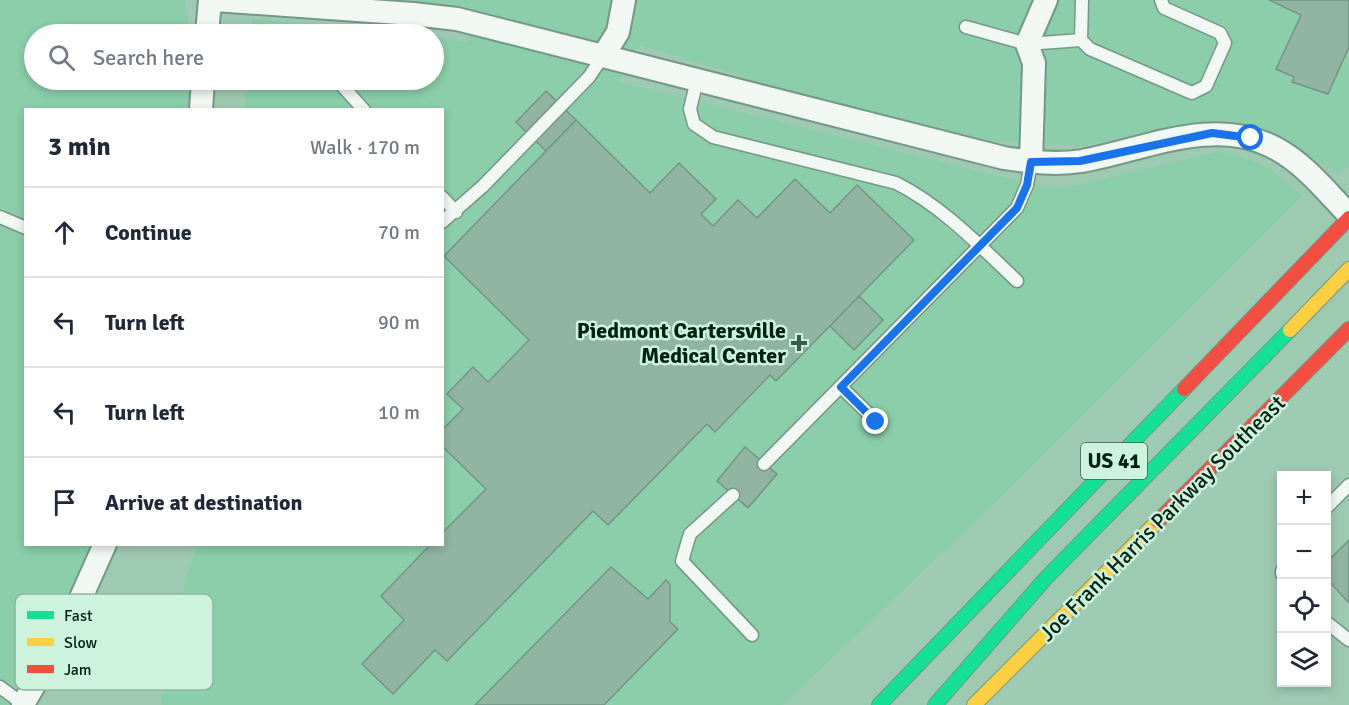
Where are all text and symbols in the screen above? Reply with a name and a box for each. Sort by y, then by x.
search box [24,24,444,90]
icon: search [45,41,78,74]
text: Search here [93,44,204,71]
route start [1237,124,1263,150]
text: 3 min [48,131,111,163]
text: Walk · 170 m [310,135,420,160]
icon: ahead [48,216,81,249]
text: Continue [105,219,192,246]
text: 70 m [378,220,420,245]
icon: left [48,306,81,339]
text: Turn left [105,309,185,336]
text: 90 m [378,310,420,335]
place label: Piedmont Cartersville Medical Center [577,317,786,369]
marker: Piedmont Cartersville Medical Center [790,334,808,352]
street label: Joe Frank Harris Parkway Southeast [1033,389,1291,647]
icon: left [48,396,81,429]
text: Turn left [105,399,185,426]
text: 10 m [378,400,420,425]
route end [862,408,888,434]
road number: US 41 [1081,443,1147,479]
map controls [1277,471,1331,687]
button: + [1277,471,1331,525]
icon: arrive [48,486,81,519]
text: Arrive at destination [105,489,302,516]
button: − [1277,525,1331,579]
button: locate [1277,579,1331,633]
legend [15,594,213,690]
text: Fast [64,606,93,626]
text: Slow [64,633,98,653]
button: layers [1277,633,1331,687]
text: Jam [64,660,92,680]

